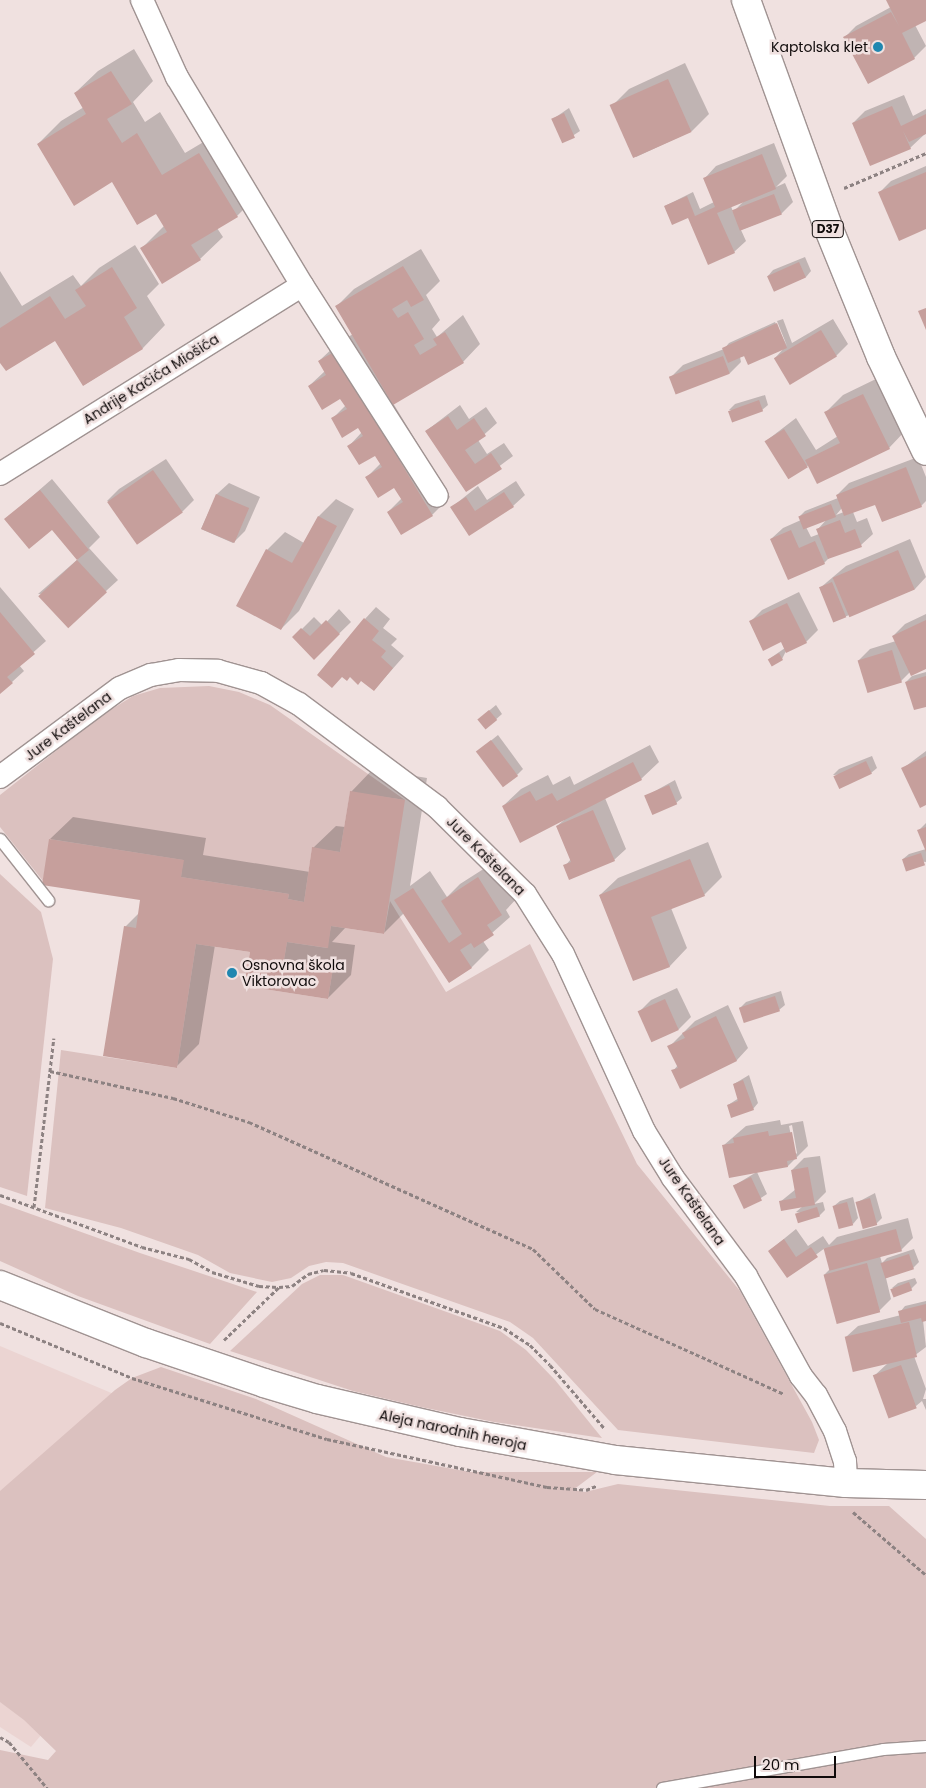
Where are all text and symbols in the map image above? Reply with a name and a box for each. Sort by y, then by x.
place label: Kaptolska klet [771,39,868,55]
marker: Kaptolska klet [872,41,884,53]
road number: D37 [812,220,844,238]
street label: Andrije Kačića Miošića [80,330,222,428]
street label: Jure Kaštelana [21,688,115,764]
street label: Jure Kaštelana [443,813,529,899]
place label: Osnovna škola Viktorovac [242,957,345,990]
marker: Osnovna škola Viktorovac [226,967,238,979]
street label: Jure Kaštelana [655,1153,729,1249]
street label: Aleja narodnih heroja [378,1406,528,1454]
scale bar [756,1746,838,1778]
text: 20 m [762,1754,800,1775]

